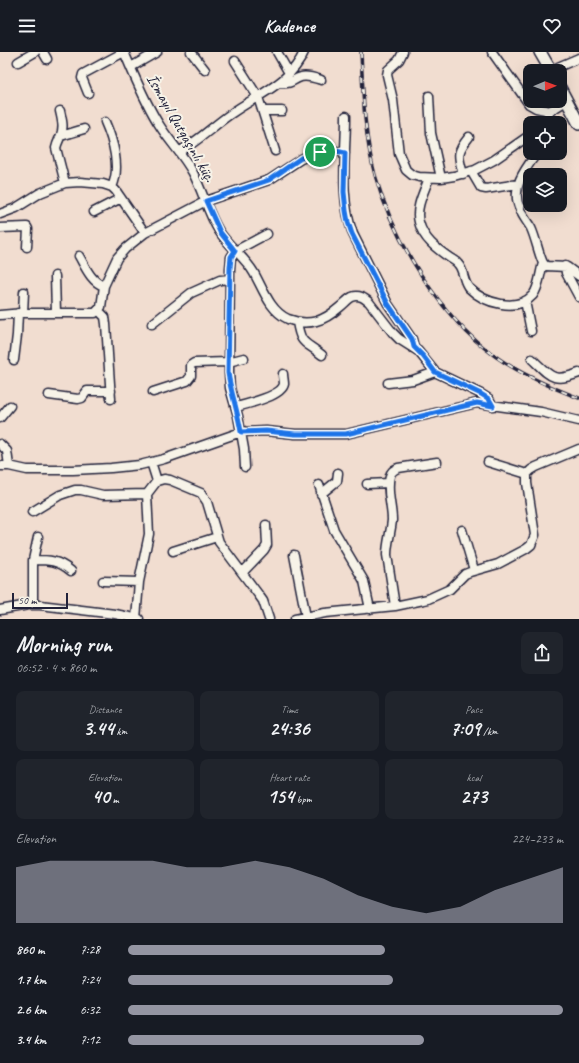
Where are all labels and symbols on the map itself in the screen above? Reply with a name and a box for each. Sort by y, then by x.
north arrow [523,64,567,108]
street label: İsmayıl Qutqaşınlı küç. [142,71,220,186]
pin [303,135,337,169]
scale bar [12,591,68,610]

